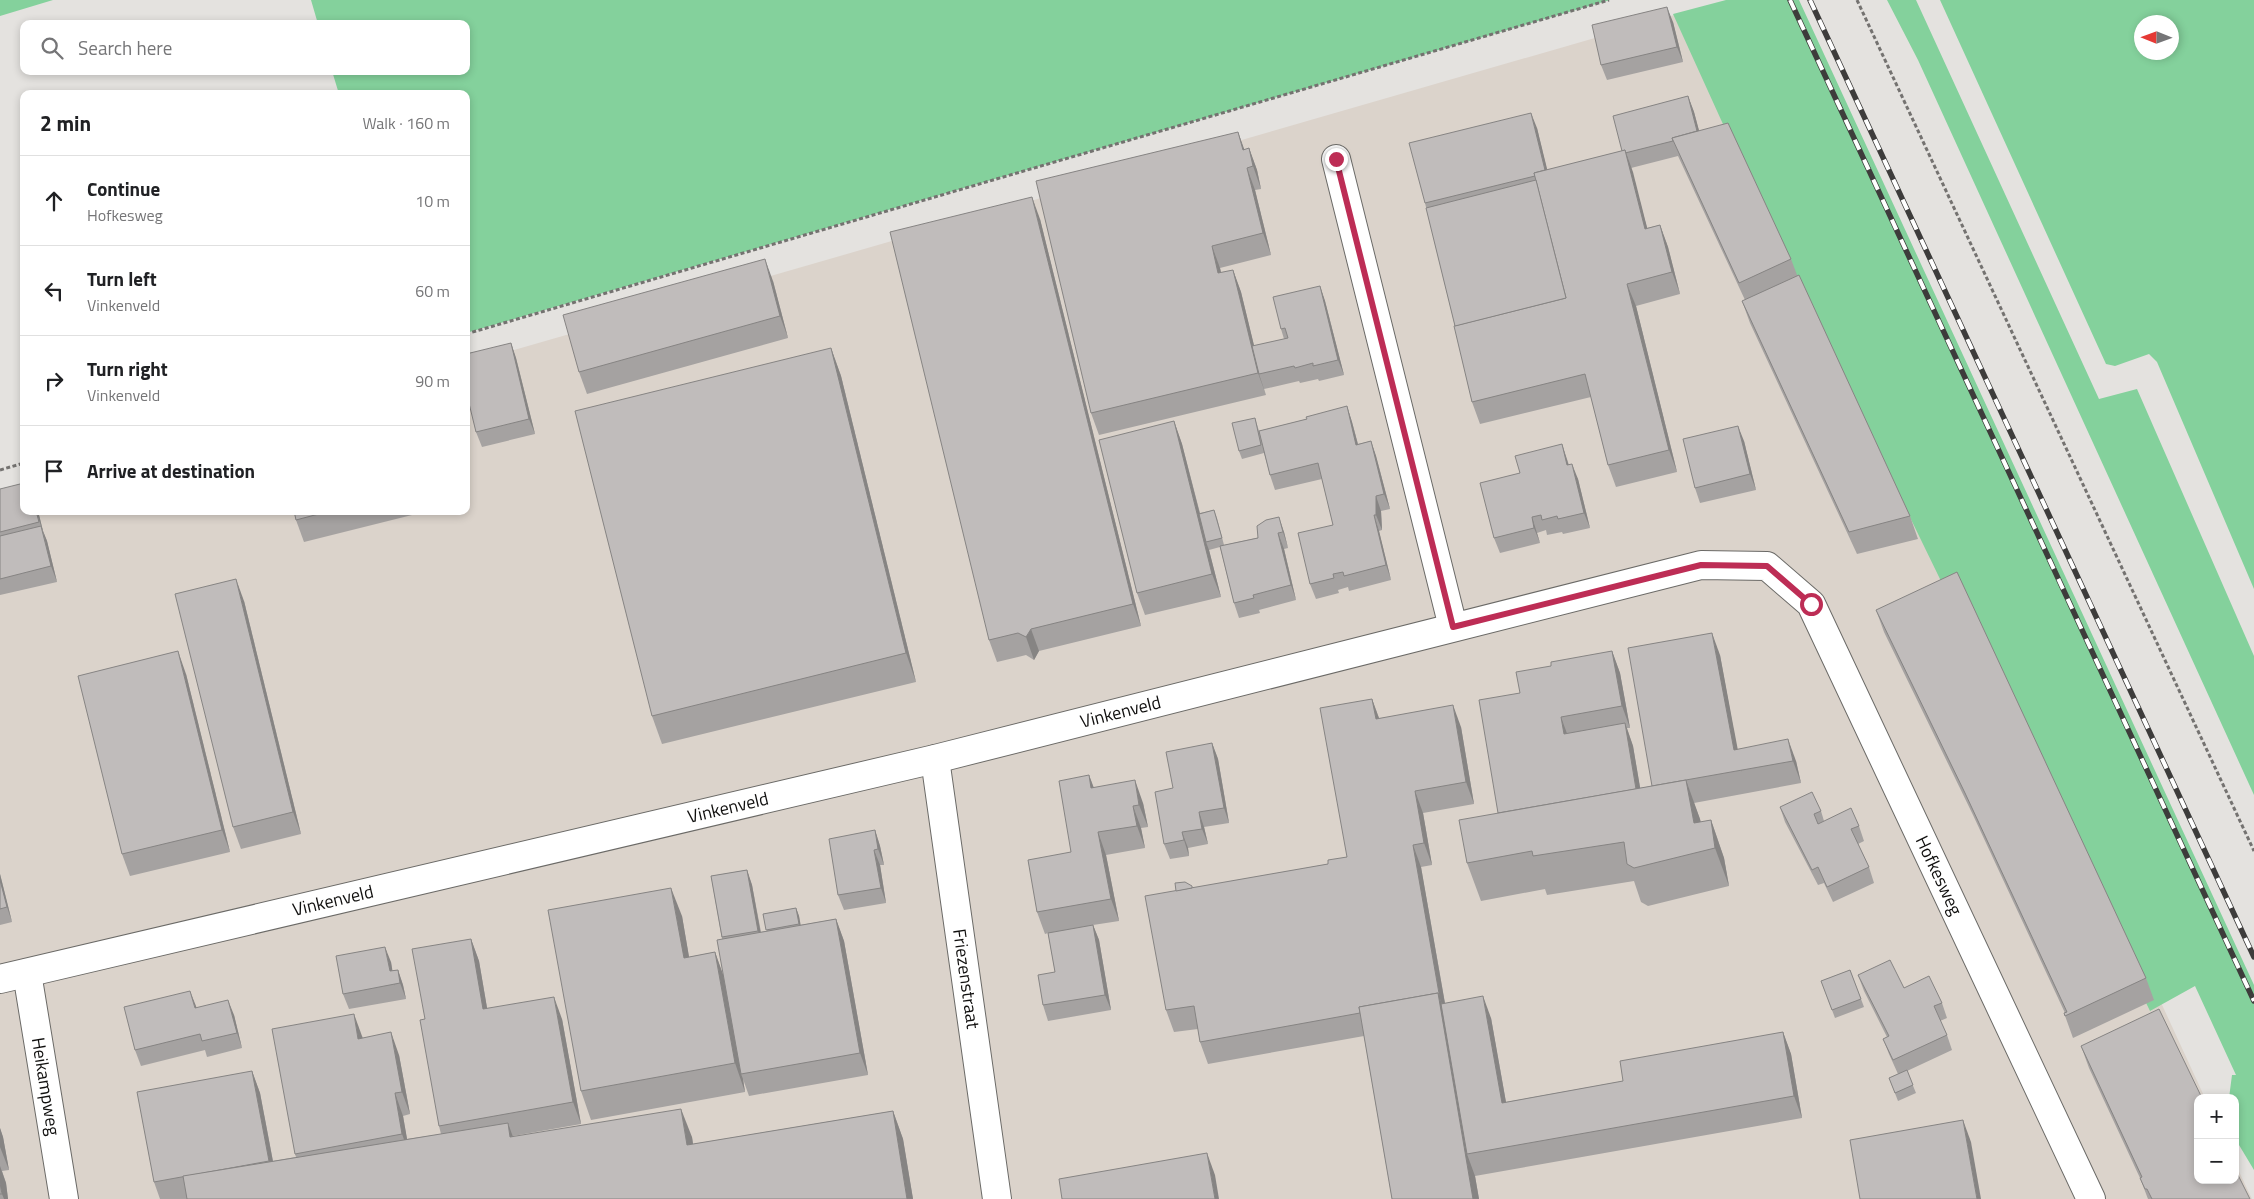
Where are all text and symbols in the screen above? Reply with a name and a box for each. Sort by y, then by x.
north arrow [2134,15,2179,60]
search box [20,20,470,75]
text: Search here [78,33,172,62]
icon: search [38,34,66,62]
text: 2 min [40,107,91,139]
text: Walk · 160 m [362,111,450,135]
route end [1325,148,1348,171]
text: Continue [87,174,160,203]
icon: ahead [40,187,68,215]
text: 10 m [415,189,450,213]
text: Hofkesweg [87,203,163,227]
text: Turn left [87,264,157,293]
icon: left [40,277,68,305]
text: 60 m [415,279,450,303]
text: Vinkenveld [87,293,160,317]
text: Turn right [87,354,168,383]
icon: right [40,367,68,395]
text: 90 m [415,369,450,393]
text: Vinkenveld [87,383,160,407]
text: Arrive at destination [87,456,255,485]
icon: arrive [40,457,68,485]
route start [1800,593,1823,616]
street label: Vinkenveld [1077,688,1164,735]
street label: Vinkenveld [685,785,771,830]
street label: Hofkesweg [1909,831,1970,920]
street label: Vinkenveld [290,878,376,923]
street label: Friezenstraat [946,927,987,1031]
street label: Heikampweg [25,1035,67,1138]
map controls [2194,1094,2239,1184]
button: + [2194,1094,2239,1139]
button: − [2194,1139,2239,1184]

